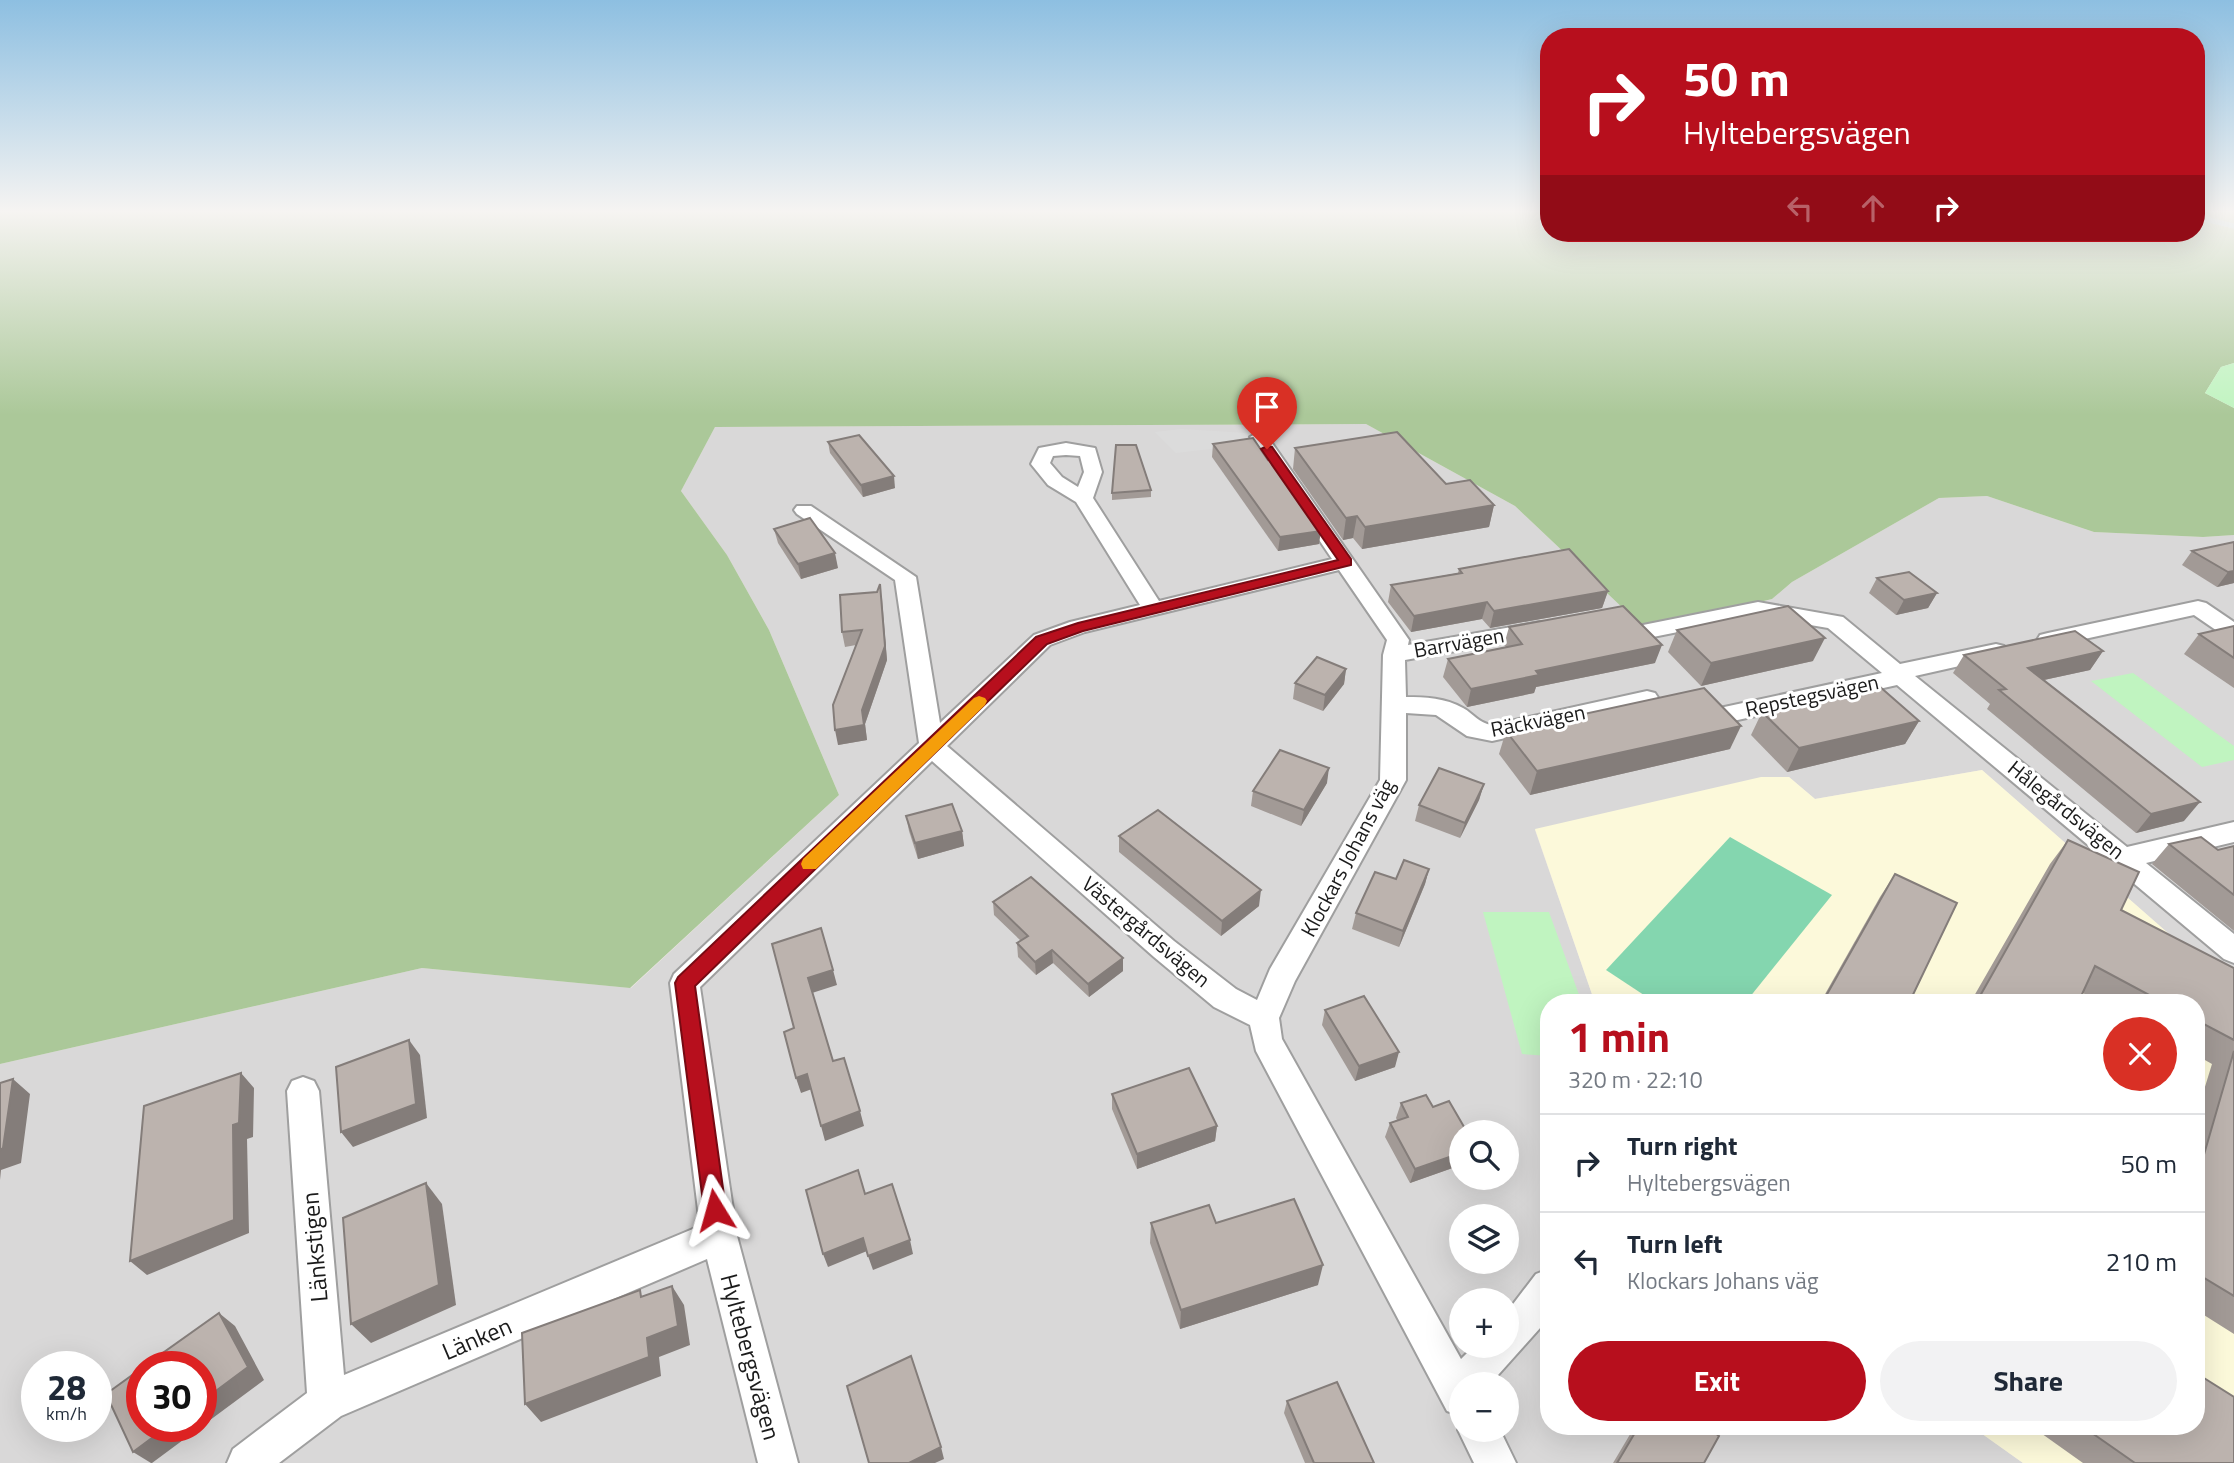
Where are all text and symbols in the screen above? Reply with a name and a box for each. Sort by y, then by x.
text: 50 m [1683,40,1790,115]
icon: right [1568,56,1659,147]
text: Hyltebergsvägen [1683,108,1911,156]
icon: left [1781,189,1819,227]
icon: ahead [1854,189,1892,227]
icon: right [1927,189,1965,227]
pin [1237,377,1297,449]
icon: arrive [1248,388,1286,426]
street label: Barrvägen [1411,618,1506,666]
street label: Repstegsvägen [1742,665,1881,725]
street label: Räckvägen [1488,695,1588,745]
street label: Hålegårdsvägen [2001,752,2132,866]
street label: Klockars Johans väg [1292,773,1402,942]
street label: Västergårdsvägen [1075,868,1218,995]
text: 1 min [1568,1004,1670,1068]
button: close [2103,1017,2177,1091]
text: 320 m · 22:10 [1568,1062,1703,1097]
map controls [1449,1120,1519,1442]
button: search [1449,1120,1519,1190]
text: Turn right [1627,1126,1738,1165]
icon: right [1568,1144,1606,1182]
text: 50 m [2120,1144,2177,1183]
text: Hyltebergsvägen [1627,1165,1791,1200]
position arrow [678,1173,752,1247]
street label: Länkstigen [291,1191,337,1303]
button: layers [1449,1204,1519,1274]
text: Turn left [1627,1224,1722,1263]
icon: left [1568,1242,1606,1280]
text: 210 m [2106,1242,2177,1281]
text: Klockars Johans väg [1627,1263,1819,1298]
street label: Hyltebergsvägen [711,1270,790,1444]
button: + [1449,1288,1519,1358]
street label: Länken [436,1307,517,1369]
button: Exit [1568,1341,1866,1421]
button: Share [1880,1341,2177,1421]
speed limit sign: 30 [126,1351,217,1442]
text: 28 [47,1360,86,1414]
button: − [1449,1372,1519,1442]
text: km/h [46,1400,87,1427]

